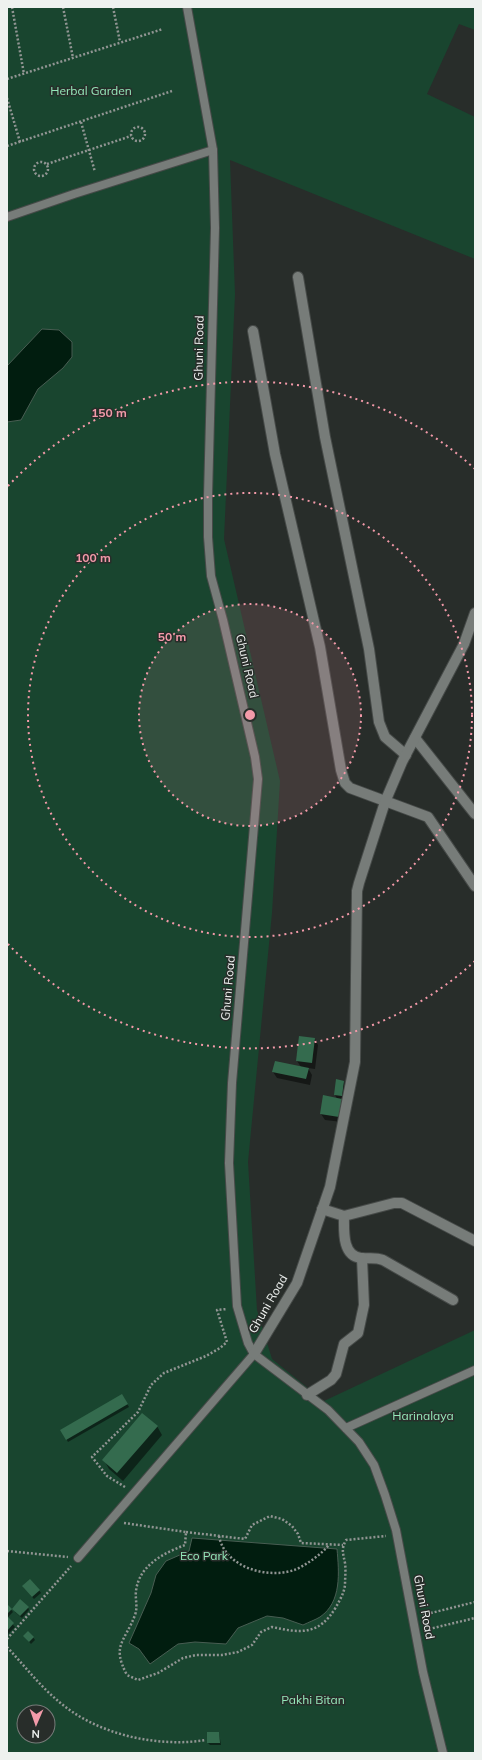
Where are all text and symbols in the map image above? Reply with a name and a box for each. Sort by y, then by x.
park label: Herbal Garden [50,83,132,98]
street label: Ghuni Road [190,315,207,381]
text: 150 m [91,405,127,420]
text: 100 m [75,550,111,565]
text: 50 m [158,629,186,644]
street label: Ghuni Road [233,632,262,699]
centre of rings [243,708,257,722]
street label: Ghuni Road [217,955,238,1021]
street label: Ghuni Road [245,1272,290,1336]
park label: Harinalaya [392,1408,454,1423]
park label: Eco Park [180,1548,229,1563]
street label: Ghuni Road [411,1573,438,1640]
park label: Pakhi Bitan [281,1692,345,1707]
north arrow [16,1704,56,1744]
text: N [31,1727,40,1741]

